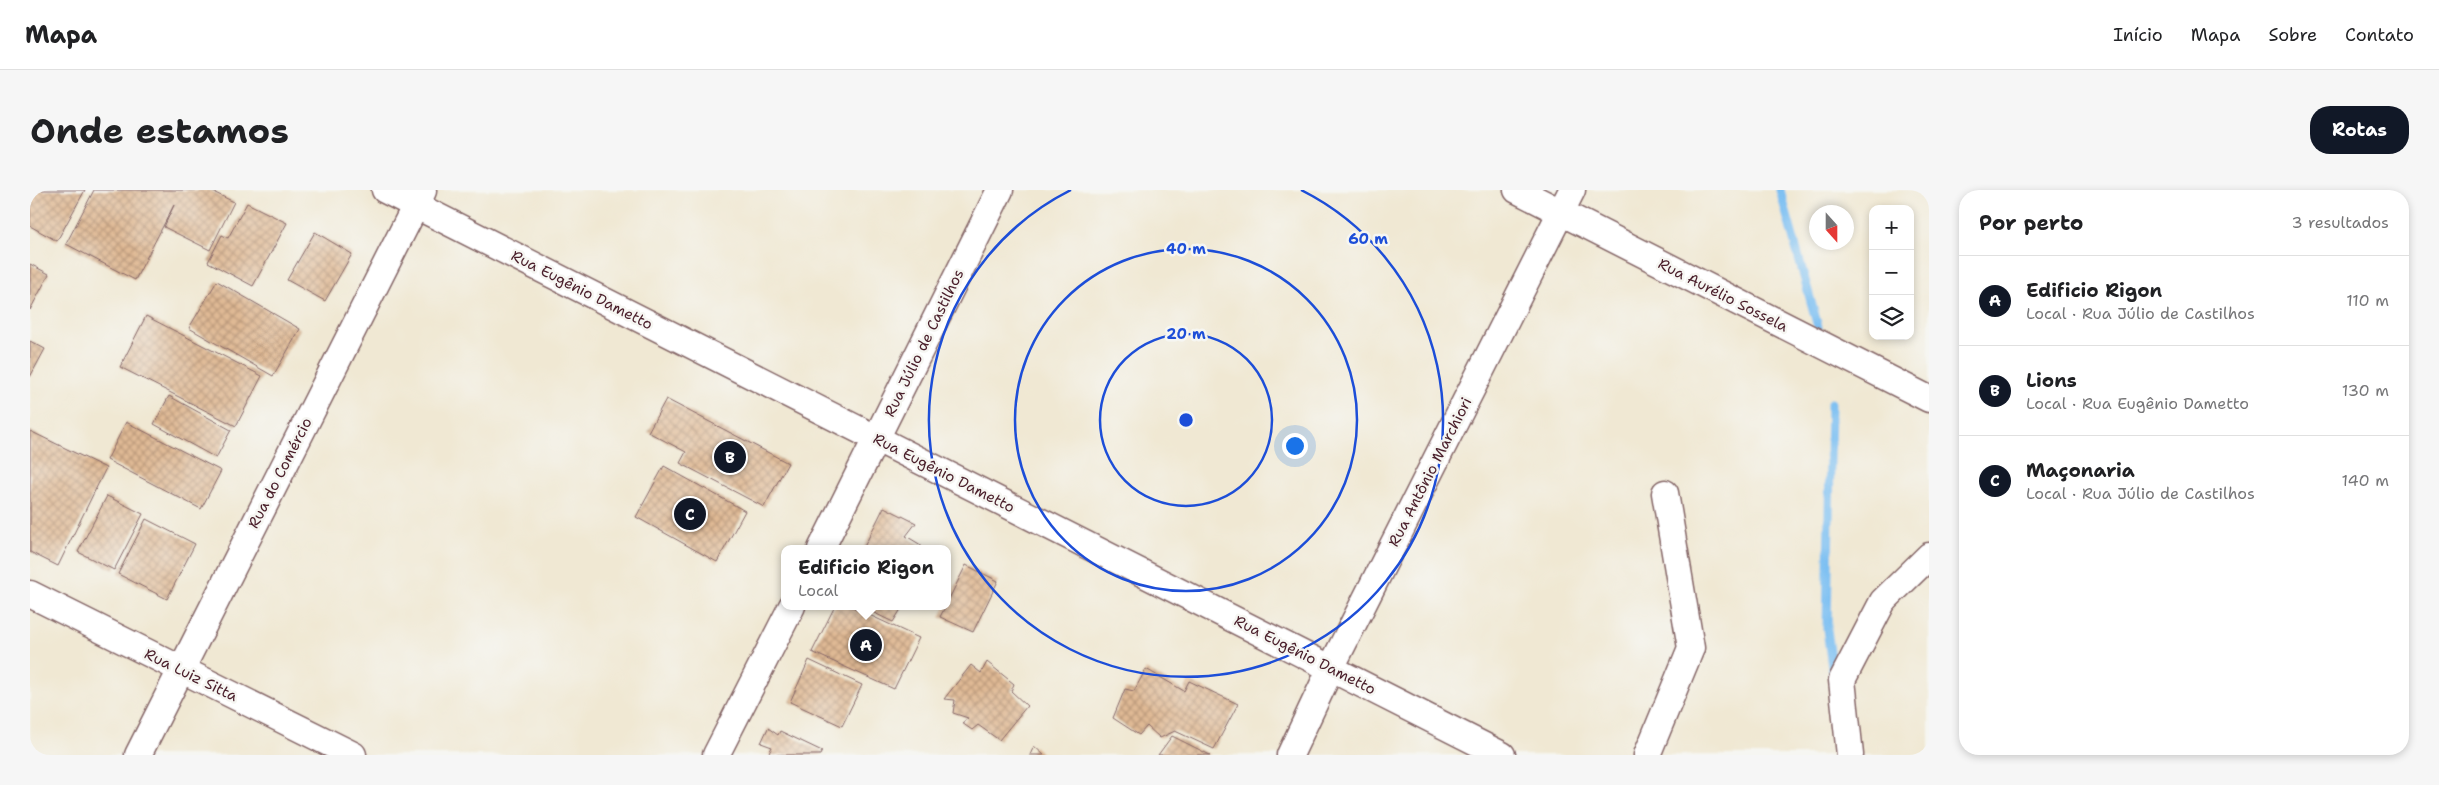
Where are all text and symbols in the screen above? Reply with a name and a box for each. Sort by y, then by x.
text: Mapa [25,19,97,51]
text: Início [2113,23,2163,47]
text: Mapa [2191,23,2240,47]
text: Sobre [2268,23,2317,47]
text: Contato [2345,23,2414,47]
button: Rotas [2310,106,2409,154]
text: Onde estamos [30,107,289,154]
north arrow [1809,205,1854,250]
map controls [1869,205,1914,340]
button: + [1869,205,1914,250]
text: Por perto [1979,209,2083,237]
text: 3 resultados [2291,212,2389,233]
text: 60 m [1348,229,1388,249]
text: 40 m [1166,239,1206,259]
street label: Rua Eugênio Dametto [508,246,656,334]
button: − [1869,250,1914,295]
street label: Rua Aurélio Sossela [1655,254,1792,337]
street label: Rua Júlio de Castilhos [879,266,969,420]
text: Edificio Rigon [2026,278,2162,303]
text: A [1989,290,2001,311]
text: 110 m [2346,290,2389,311]
button: layers [1869,295,1914,340]
text: Local · Rua Júlio de Castilhos [2026,303,2255,324]
text: 20 m [1166,324,1206,344]
text: Lions [2026,368,2077,393]
text: B [1990,380,2000,401]
text: 130 m [2342,380,2389,401]
text: Local · Rua Eugênio Dametto [2026,393,2249,414]
street label: Rua Antônio Marchiori [1384,394,1476,550]
centre of rings [1177,411,1195,429]
street label: Rua do Comércio [243,414,317,532]
street label: Rua Eugênio Dametto [870,429,1018,517]
your location [1282,433,1308,459]
pin: B [714,438,746,476]
text: Maçonaria [2026,458,2135,483]
text: C [1990,470,2000,491]
text: 140 m [2342,470,2389,491]
text: Local · Rua Júlio de Castilhos [2026,483,2255,504]
pin: C [674,495,706,533]
popup [781,545,951,610]
text: Edificio Rigon [798,555,934,580]
text: Local [798,580,838,601]
street label: Rua Eugênio Dametto [1231,611,1379,699]
pin: A [850,626,882,664]
street label: Rua Luiz Sitta [141,644,242,706]

